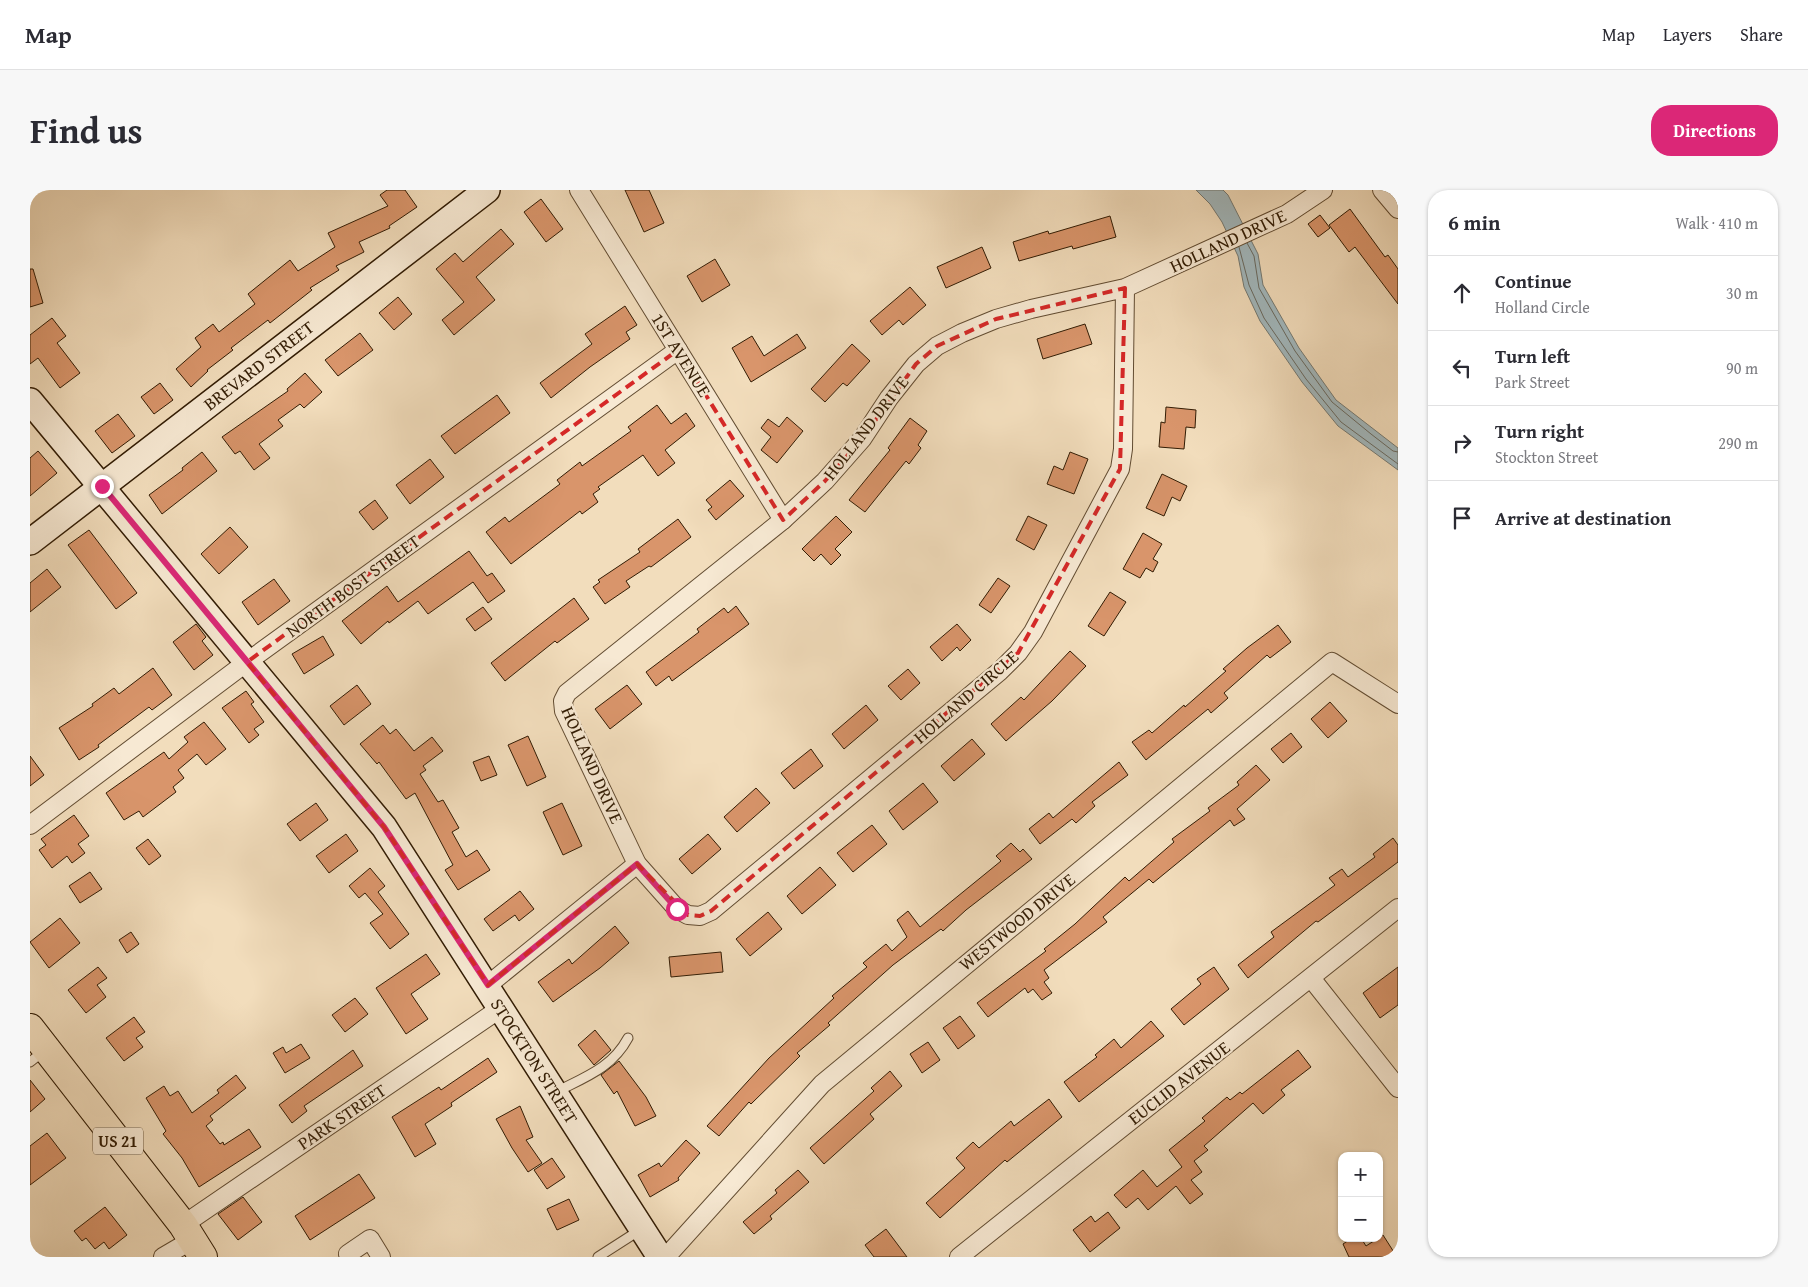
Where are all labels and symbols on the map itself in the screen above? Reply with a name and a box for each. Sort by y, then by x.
street label: HOLLAND DRIVE [1165,202,1290,279]
street label: 1ST AVENUE [645,307,718,402]
street label: BREVARD STREET [198,314,320,417]
street label: HOLLAND DRIVE [816,370,915,486]
route end [91,475,114,498]
street label: NORTH BOST STREET [280,528,425,644]
street label: HOLLAND CIRCLE [907,643,1024,750]
street label: HOLLAND DRIVE [555,702,630,828]
street label: WESTWOOD DRIVE [953,866,1081,977]
route start [666,898,689,921]
street label: STOCKTON STREET [484,993,585,1129]
street label: EUCLID AVENUE [1122,1034,1236,1131]
street label: PARK STREET [292,1077,392,1156]
road number: US 21 [93,1128,143,1154]

